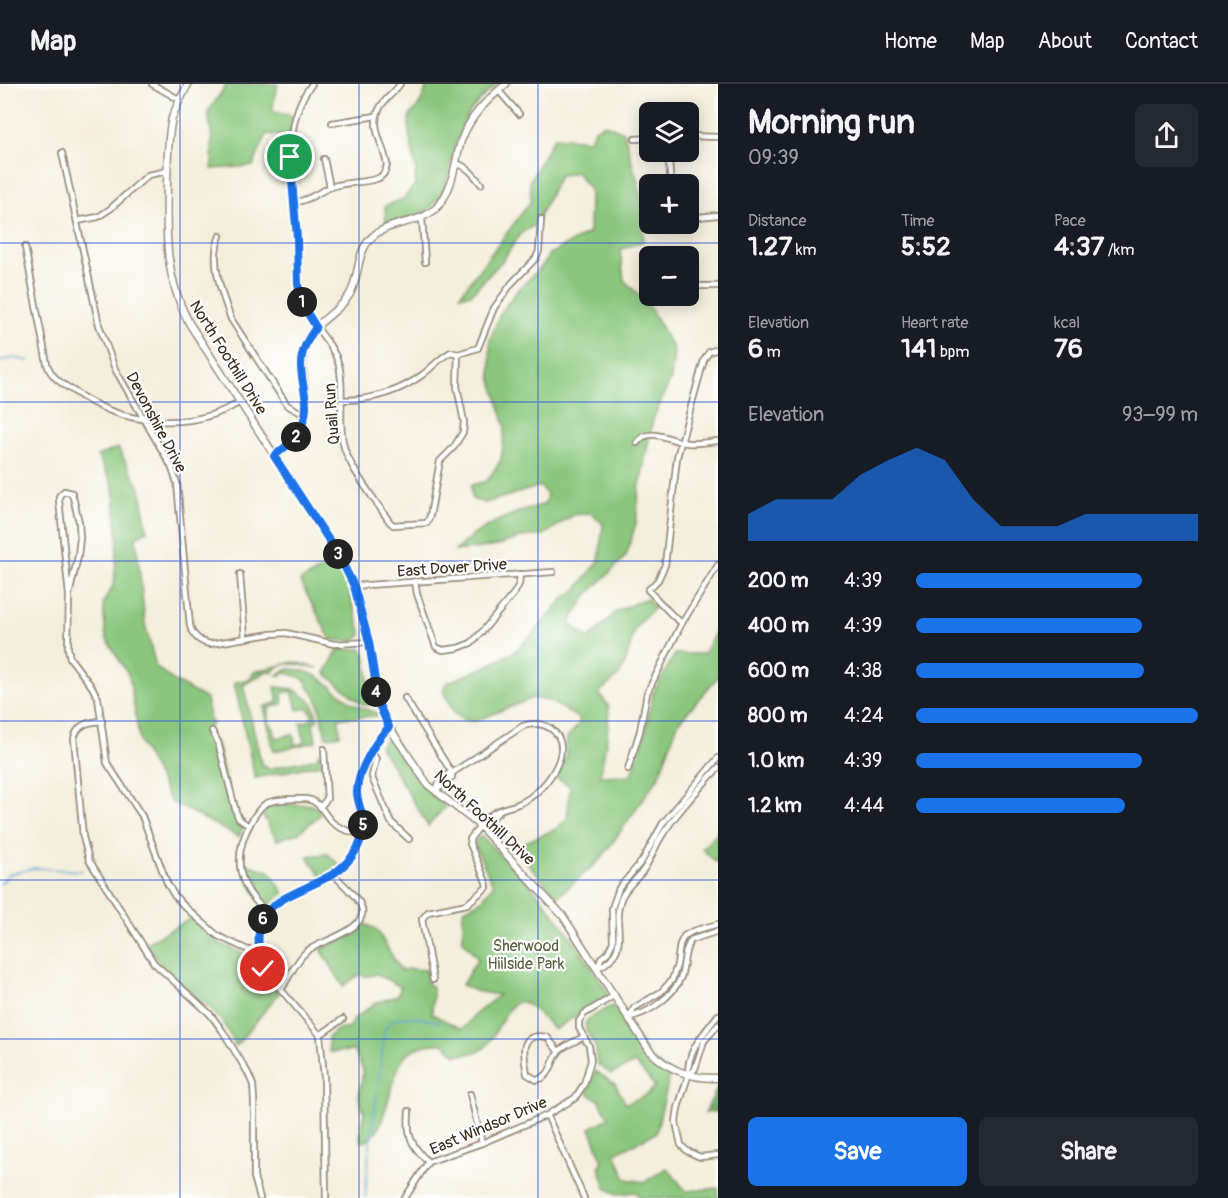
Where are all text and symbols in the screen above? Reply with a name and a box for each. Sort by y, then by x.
text: Map [30,24,76,59]
text: Home [884,28,937,55]
text: Map [970,28,1005,55]
text: About [1038,28,1092,55]
text: Contact [1125,28,1198,55]
map controls [639,102,699,306]
button: layers [639,102,699,162]
text: Morning run [748,102,915,143]
button: share [1135,104,1198,167]
pin [264,131,315,182]
icon: arrive [273,140,306,173]
text: 09:39 [748,145,799,170]
button: + [639,174,699,234]
text: Distance [748,211,807,231]
text: Time [901,211,934,231]
text: Pace [1054,211,1086,231]
text: 1.27 [748,231,792,263]
text: 5:52 [901,231,951,263]
text: 4:37 [1054,231,1104,263]
text: km [792,240,817,260]
text: /km [1104,240,1134,260]
button: − [639,246,699,306]
pin: 1 [287,287,317,317]
text: 1 [299,292,305,312]
street label: North Foothill Drive [185,297,271,418]
text: Elevation [748,313,809,333]
text: Heart rate [901,313,968,333]
text: kcal [1054,313,1080,333]
text: 6 [748,333,763,365]
text: 141 [901,333,936,365]
text: 76 [1054,333,1083,365]
text: m [763,342,781,362]
text: bpm [936,342,970,362]
street label: Devonshire Drive [121,369,191,476]
street label: Quail Run [320,382,344,445]
text: Elevation [748,402,824,427]
text: 93–99 m [1122,402,1198,427]
pin: 2 [281,422,311,452]
text: 2 [292,427,300,447]
pin: 3 [323,539,353,569]
text: 3 [334,544,342,564]
street label: East Dover Drive [397,554,508,582]
text: 200 m [748,568,809,593]
text: 4:39 [844,568,882,593]
text: 400 m [748,613,809,638]
text: 4:39 [844,613,882,638]
text: 600 m [748,658,809,683]
text: 4:38 [844,658,882,683]
pin: 4 [361,677,391,707]
text: 4 [371,682,381,702]
text: 800 m [748,703,808,728]
text: 4:24 [844,703,884,728]
text: 1.0 km [748,748,804,773]
text: 4:39 [844,748,882,773]
street label: North Foothill Drive [430,766,539,870]
text: 1.2 km [748,793,802,818]
text: 4:44 [844,793,884,818]
pin: 5 [348,810,378,840]
text: 5 [359,815,367,835]
pin: 6 [248,904,278,934]
text: 6 [258,909,268,929]
park label: Sherwood Hiilside Park [487,936,565,974]
pin [237,943,288,994]
icon: check [246,952,279,985]
street label: East Windsor Drive [427,1092,550,1160]
button: Save [748,1117,967,1186]
button: Share [979,1117,1198,1186]

